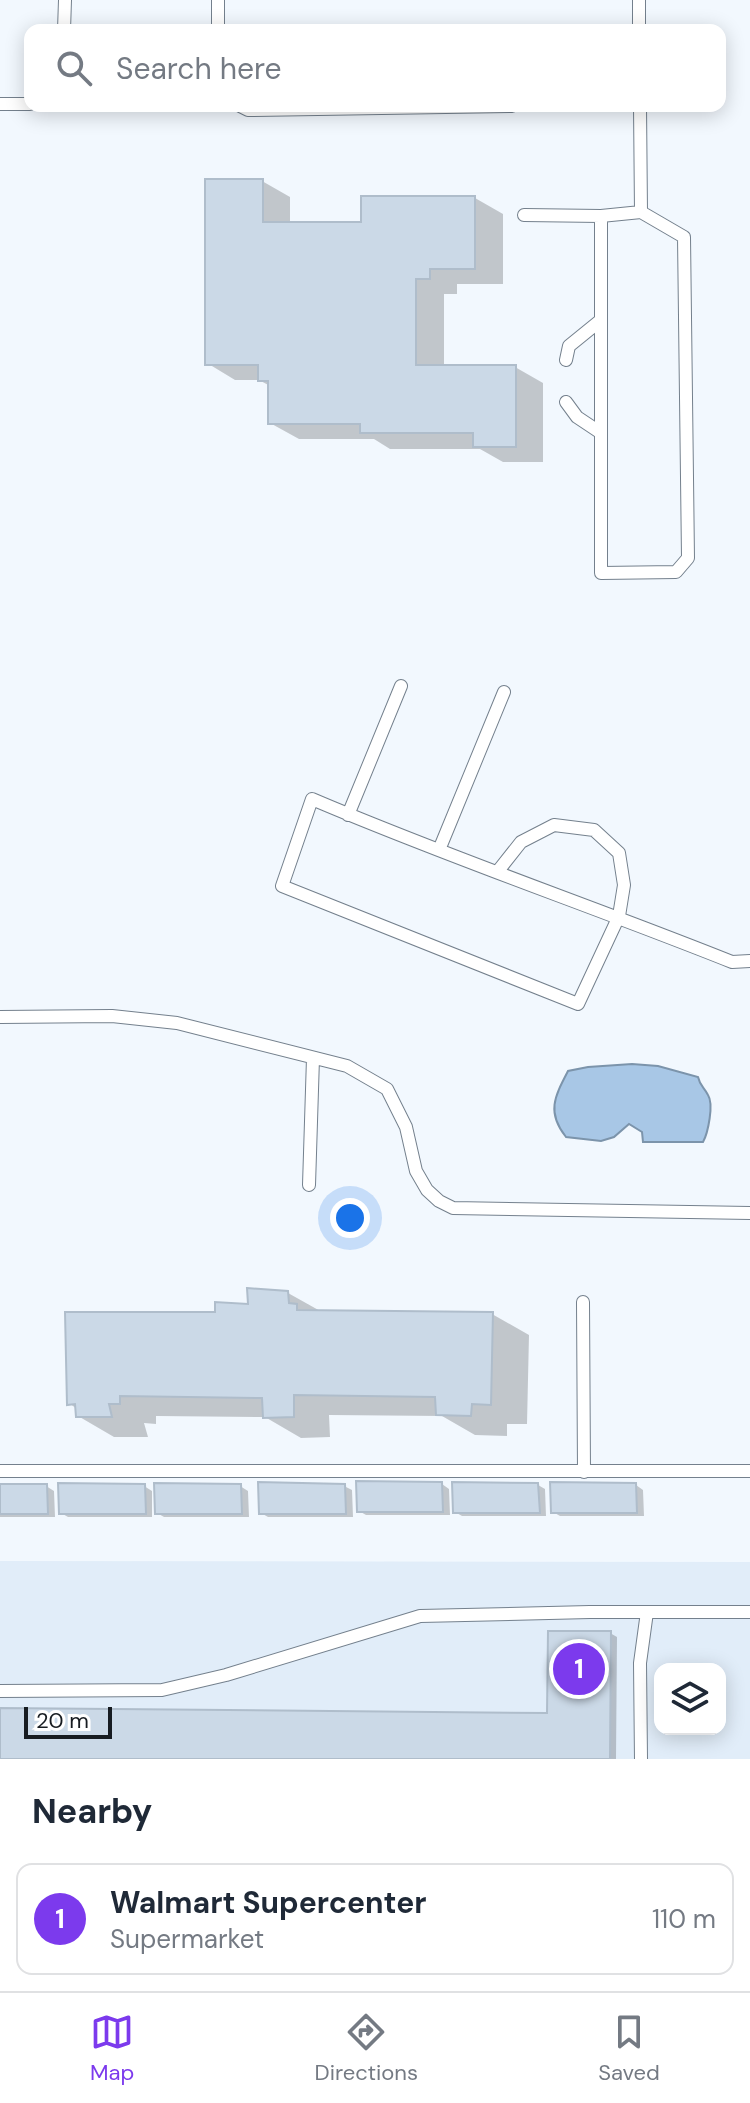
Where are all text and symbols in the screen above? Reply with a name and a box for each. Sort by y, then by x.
search box [24,24,726,112]
icon: search [52,46,96,90]
text: Search here [116,49,282,88]
your location [330,1198,370,1238]
pin: 1 [553,1639,605,1699]
map controls [654,1663,726,1735]
button: layers [654,1663,726,1735]
scale bar [24,1703,112,1739]
text: 20 m [36,1706,89,1735]
text: Nearby [32,1789,152,1834]
text: Walmart Supercenter [110,1883,427,1922]
text: 1 [55,1902,65,1936]
text: 110 m [652,1902,716,1936]
text: Supermarket [110,1922,264,1956]
tab: Map [90,2010,134,2087]
tab: Directions [315,2010,418,2087]
tab: Saved [598,2010,660,2087]

